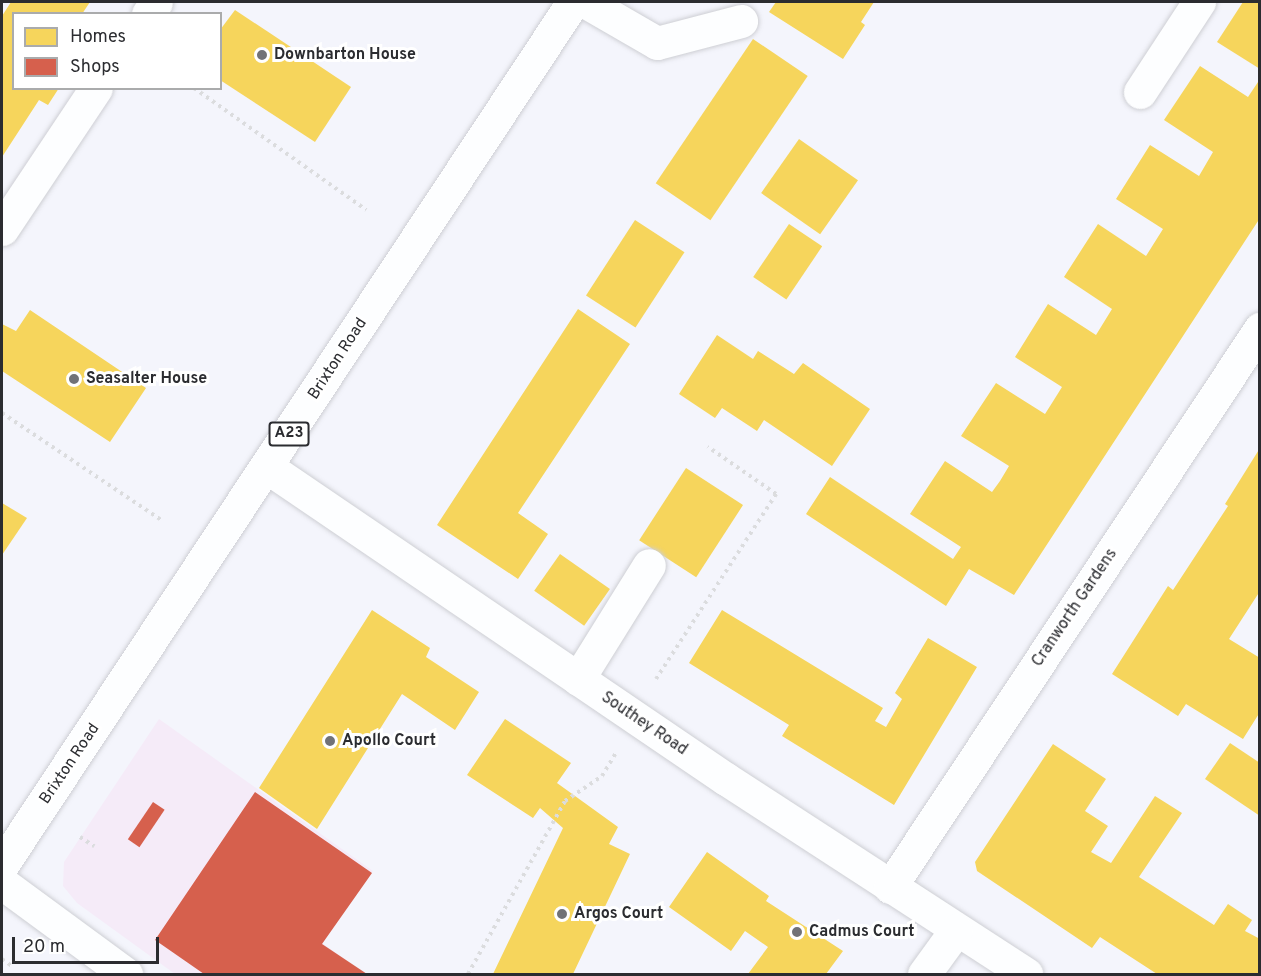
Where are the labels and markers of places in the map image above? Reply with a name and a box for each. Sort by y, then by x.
place label: Downbarton House [274,45,416,65]
marker: Downbarton House [255,48,269,62]
place label: Seasalter House [86,369,207,389]
marker: Seasalter House [67,372,81,386]
place label: Apollo Court [342,731,436,751]
marker: Apollo Court [323,734,337,748]
place label: Argos Court [574,904,663,924]
marker: Argos Court [555,907,569,921]
place label: Cadmus Court [809,922,915,942]
marker: Cadmus Court [790,925,804,939]

